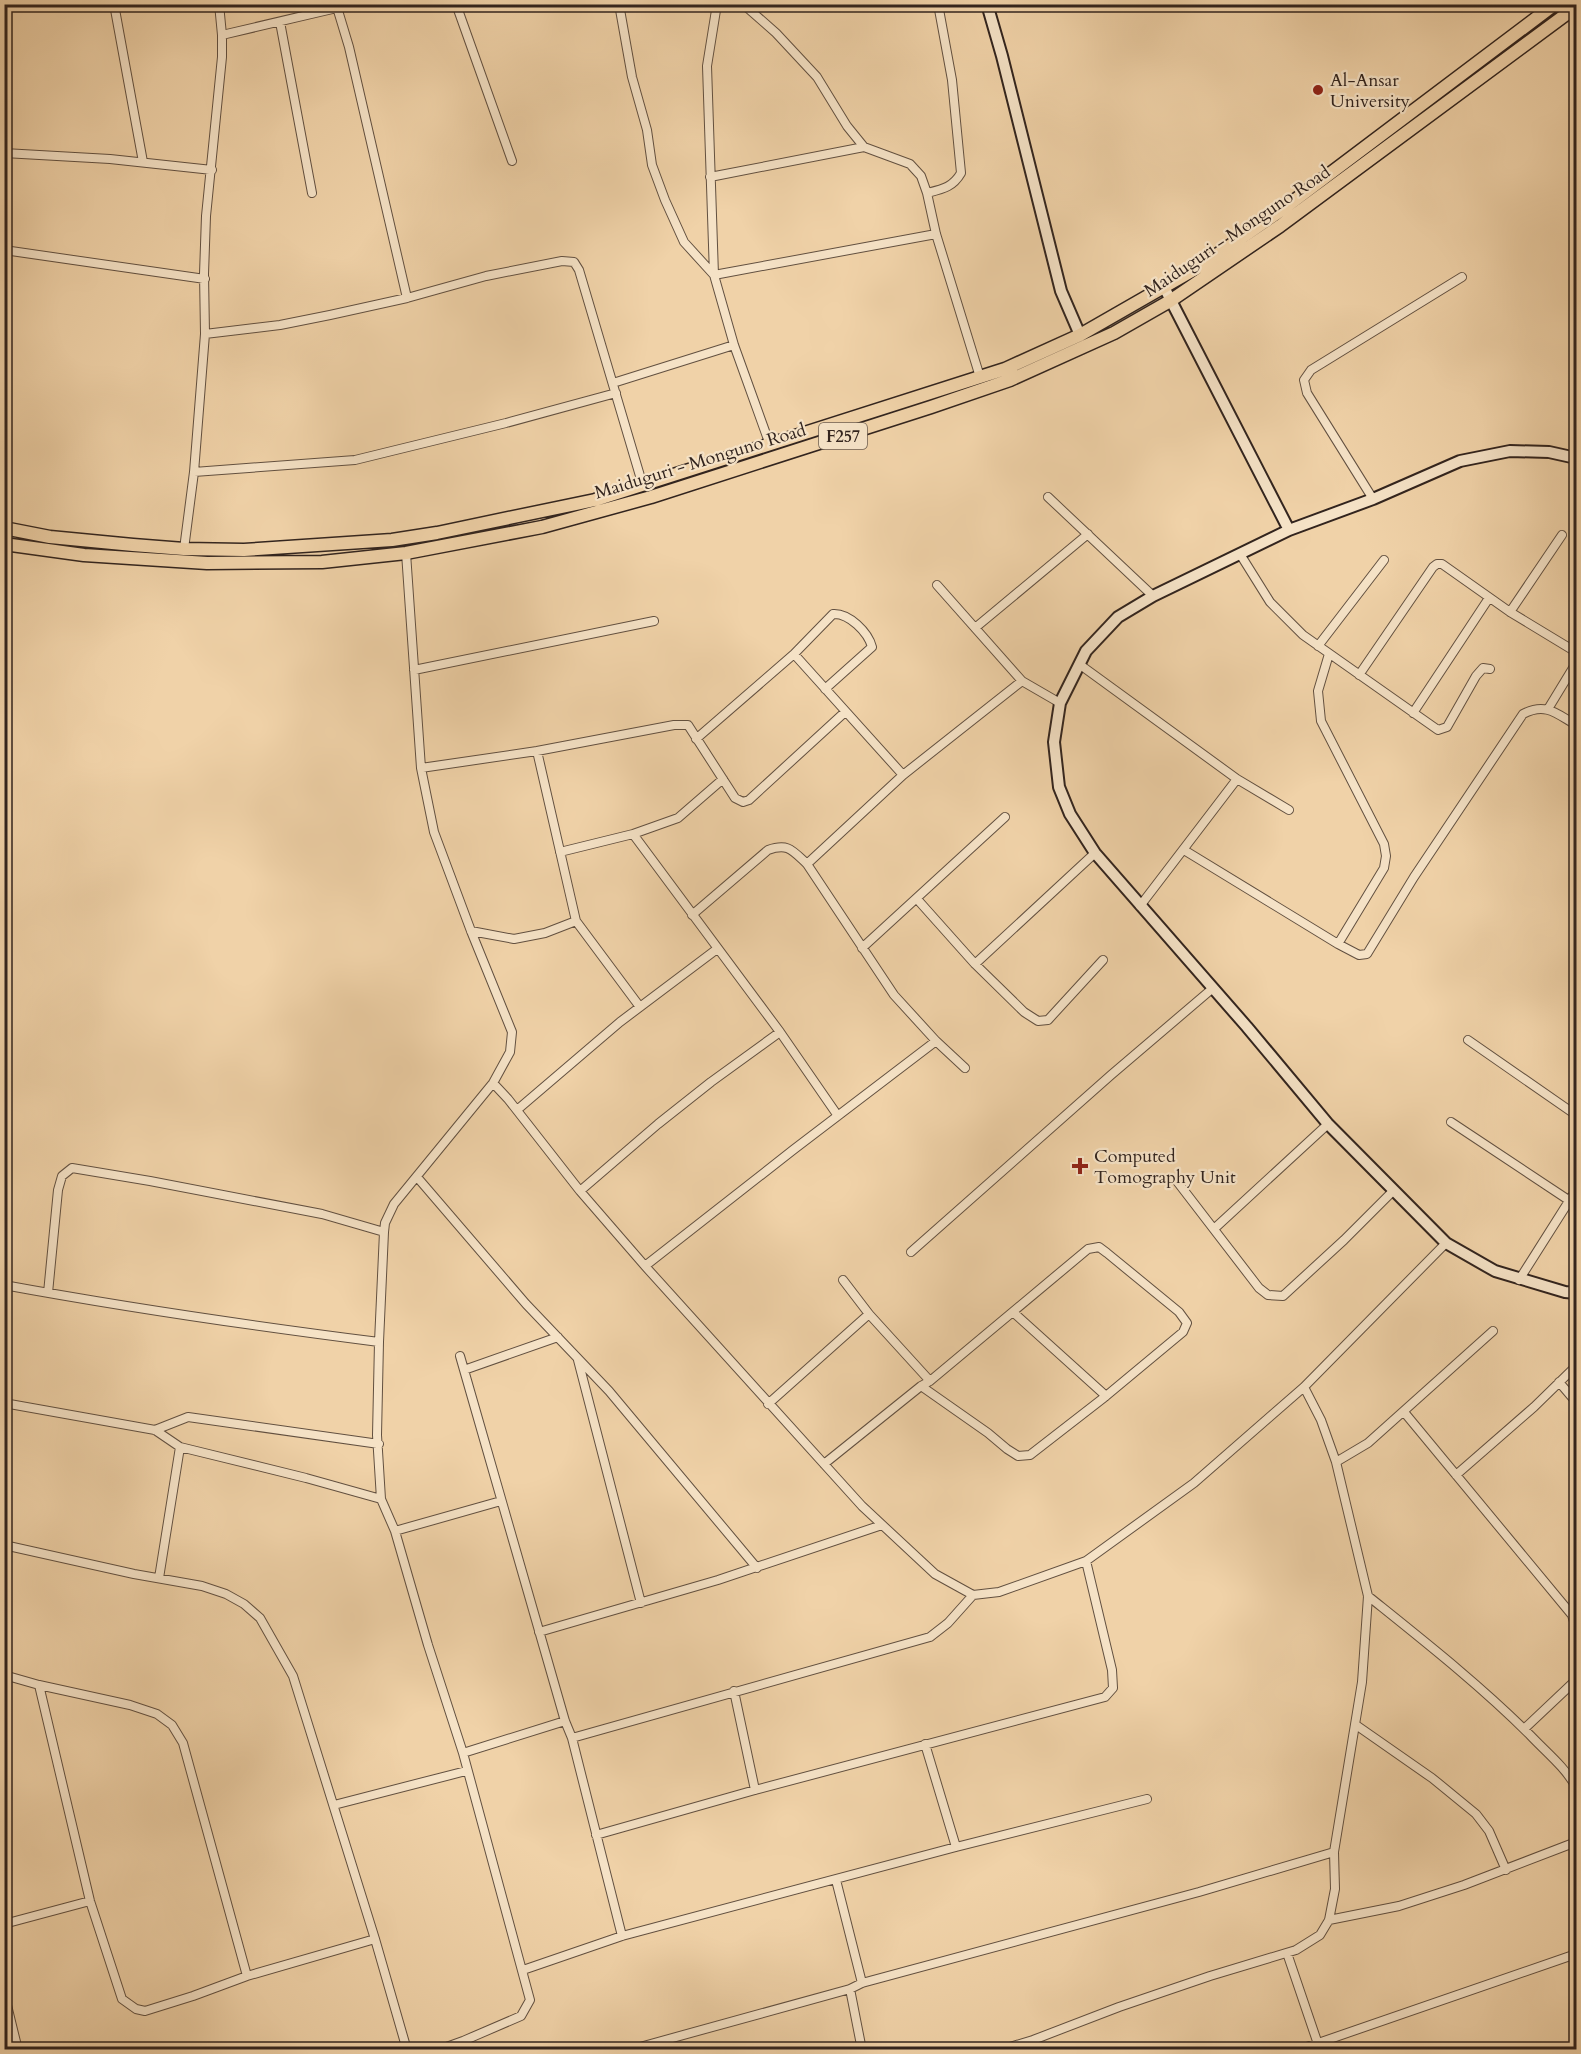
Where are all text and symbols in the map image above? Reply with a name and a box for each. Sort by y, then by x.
place label: Al-Ansar University [1330,68,1411,114]
marker: Al-Ansar University [1311,83,1325,97]
street label: Maiduguri - Monguno Road [1139,159,1336,303]
street label: Maiduguri - Monguno Road [591,417,809,506]
road number: F257 [819,423,867,449]
place label: Computed Tomography Unit [1094,1144,1236,1190]
marker: Computed Tomography Unit [1071,1157,1089,1175]

